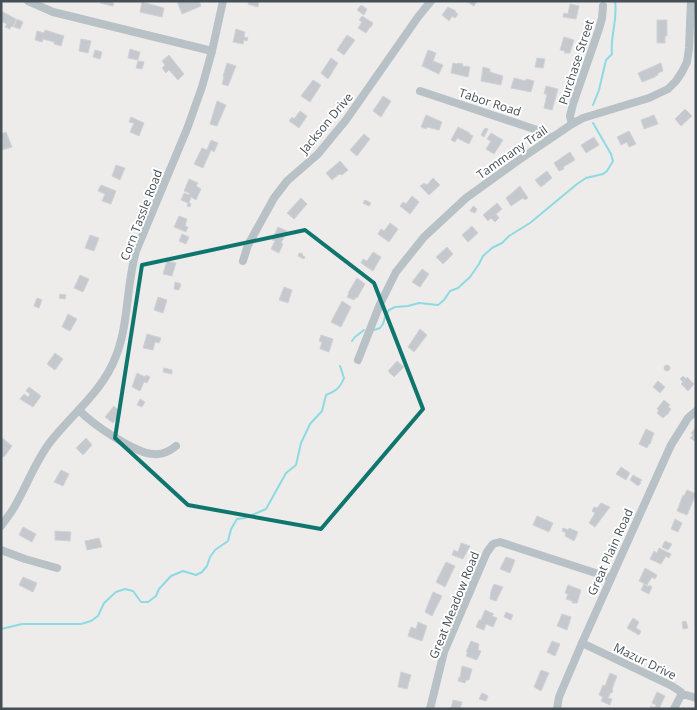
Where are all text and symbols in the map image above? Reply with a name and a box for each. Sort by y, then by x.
street label: Purchase Street [554,17,598,107]
street label: Tabor Road [457,84,523,120]
street label: Jackson Drive [295,89,357,158]
street label: Tammany Trail [473,121,551,183]
street label: Corn Tassle Road [116,167,166,263]
street label: Great Plain Road [583,506,637,598]
street label: Great Meadow Road [425,549,483,661]
street label: Mazur Drive [611,638,679,684]

